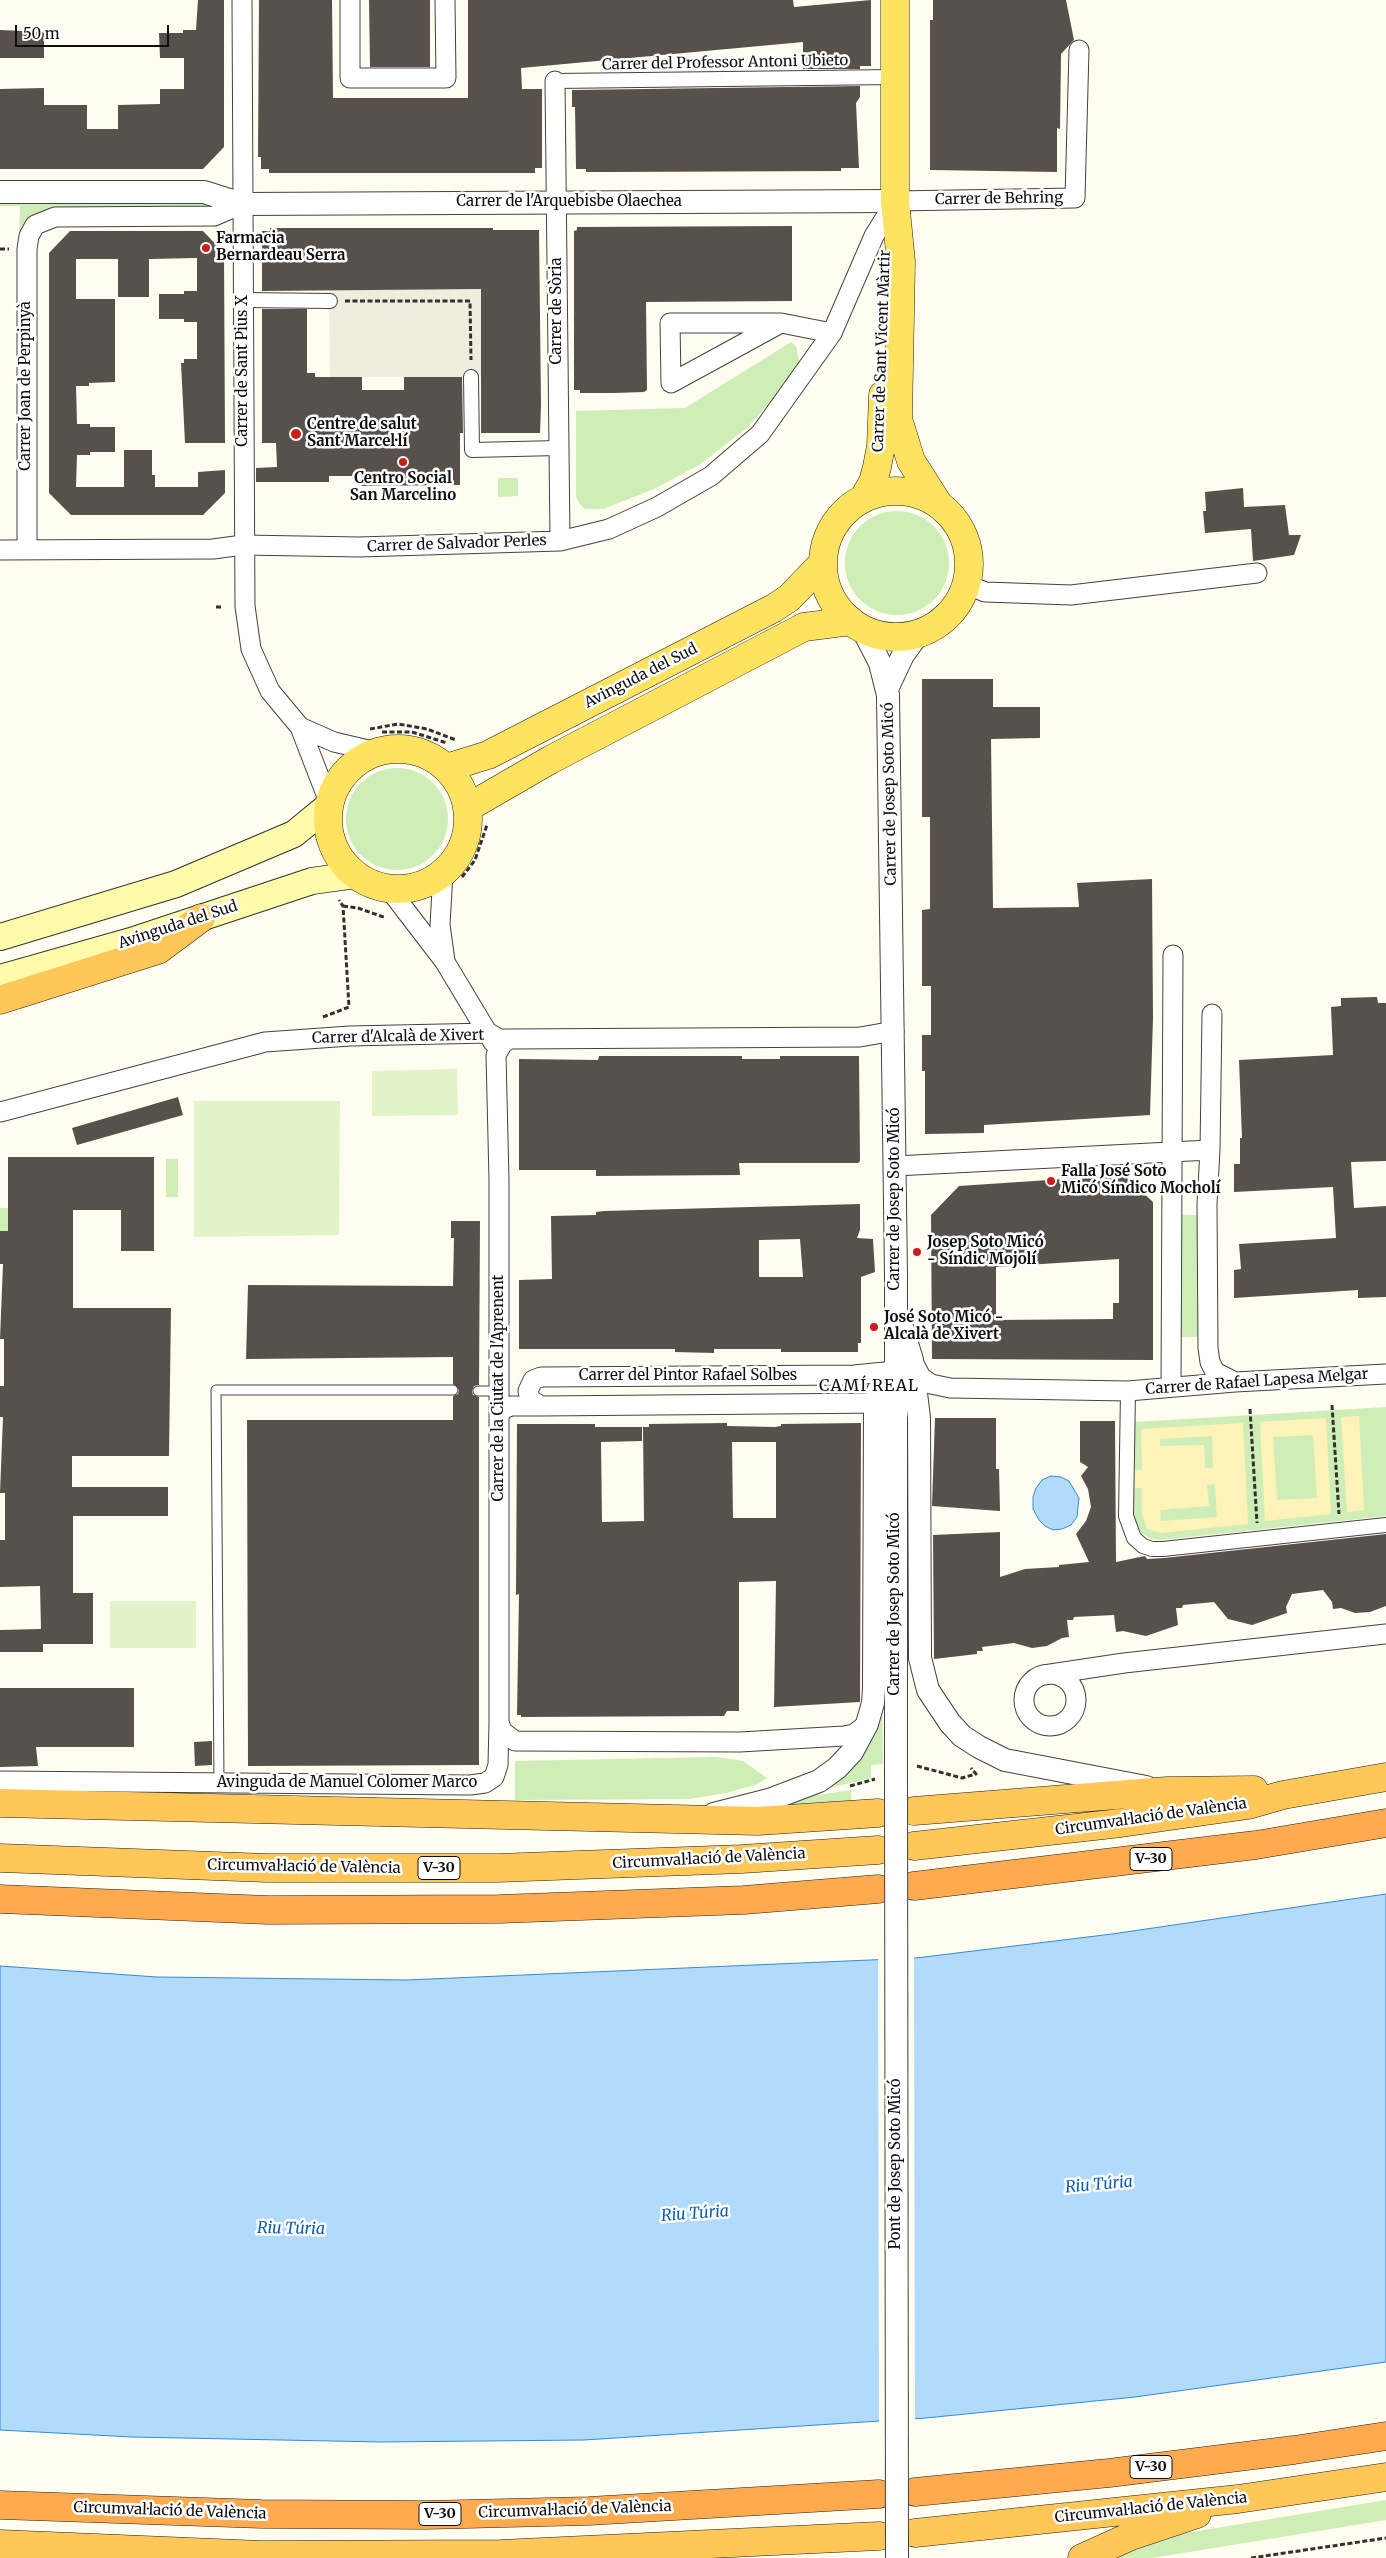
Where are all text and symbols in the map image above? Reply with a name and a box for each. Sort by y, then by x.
scale bar [18,15,171,47]
text: 50 m [23,24,60,43]
street label: Carrer del Professor Antoni Ubieto [602,52,848,74]
street label: Carrer de Behring [935,189,1063,209]
street label: Carrer de l'Arquebisbe Olaechea [456,193,682,211]
place label: Farmacia Bernardeau Serra [216,230,345,265]
marker: Farmacia Bernardeau Serra [200,242,212,254]
street label: Carrer de Sant Vicent Màrtir [869,250,895,452]
street label: Carrer de Sòria [548,257,566,365]
street label: Carrer de Sant Pius X [234,295,252,447]
street label: Carrer Joan de Perpinyà [17,301,35,471]
place label: Centre de salut Sant Marcel·lí [307,416,417,451]
marker: Centre de salut Sant Marcel·lí [289,427,303,441]
marker: Centro Social San Marcelino [397,456,409,468]
place label: Centro Social San Marcelino [350,470,456,505]
street label: Carrer de Salvador Perles [367,532,547,556]
street label: Avinguda del Sud [582,640,700,712]
street label: Carrer de Josep Soto Micó [879,702,901,886]
street label: Avinguda del Sud [116,897,240,953]
street label: Carrer d'Alcalà de Xivert [312,1026,484,1048]
street label: Carrer de Josep Soto Micó [886,1107,904,1291]
place label: Falla José Soto Micó Síndico Mocholí [1061,1163,1221,1198]
marker: Falla José Soto Micó Síndico Mocholí [1045,1175,1057,1187]
place label: Josep Soto Micó - Síndic Mojolí [927,1234,1044,1269]
marker: Josep Soto Micó - Síndic Mojolí [911,1246,923,1258]
street label: Carrer de la Ciutat de l'Aprenent [490,1275,508,1501]
place label: José Soto Micó - Alcalà de Xivert [884,1309,1003,1344]
marker: José Soto Micó - Alcalà de Xivert [868,1321,880,1333]
street label: Carrer de Rafael Lapesa Melgar [1145,1365,1369,1399]
street label: Carrer del Pintor Rafael Solbes [579,1367,797,1385]
district label: CAMÍ REAL [818,1376,920,1396]
street label: Carrer de Josep Soto Micó [886,1512,904,1696]
street label: Avinguda de Manuel Colomer Marco [217,1774,477,1792]
street label: Circumval·lació de València [1054,1795,1248,1839]
street label: Circumval·lació de València [612,1845,806,1873]
road number: V-30 [1130,1848,1172,1870]
street label: Circumval·lació de València [207,1856,401,1878]
road number: V-30 [418,1856,460,1880]
street label: Pont de Josep Soto Micó [887,2078,905,2250]
water label: Riu Túria [1064,2172,1134,2198]
water label: Riu Túria [661,2202,729,2226]
water label: Riu Túria [257,2219,325,2239]
road number: V-30 [1130,2456,1172,2478]
street label: Circumval·lació de València [1054,2489,1248,2527]
street label: Circumval·lació de València [478,2498,672,2522]
street label: Circumval·lació de València [73,2499,267,2523]
road number: V-30 [419,2502,461,2526]

